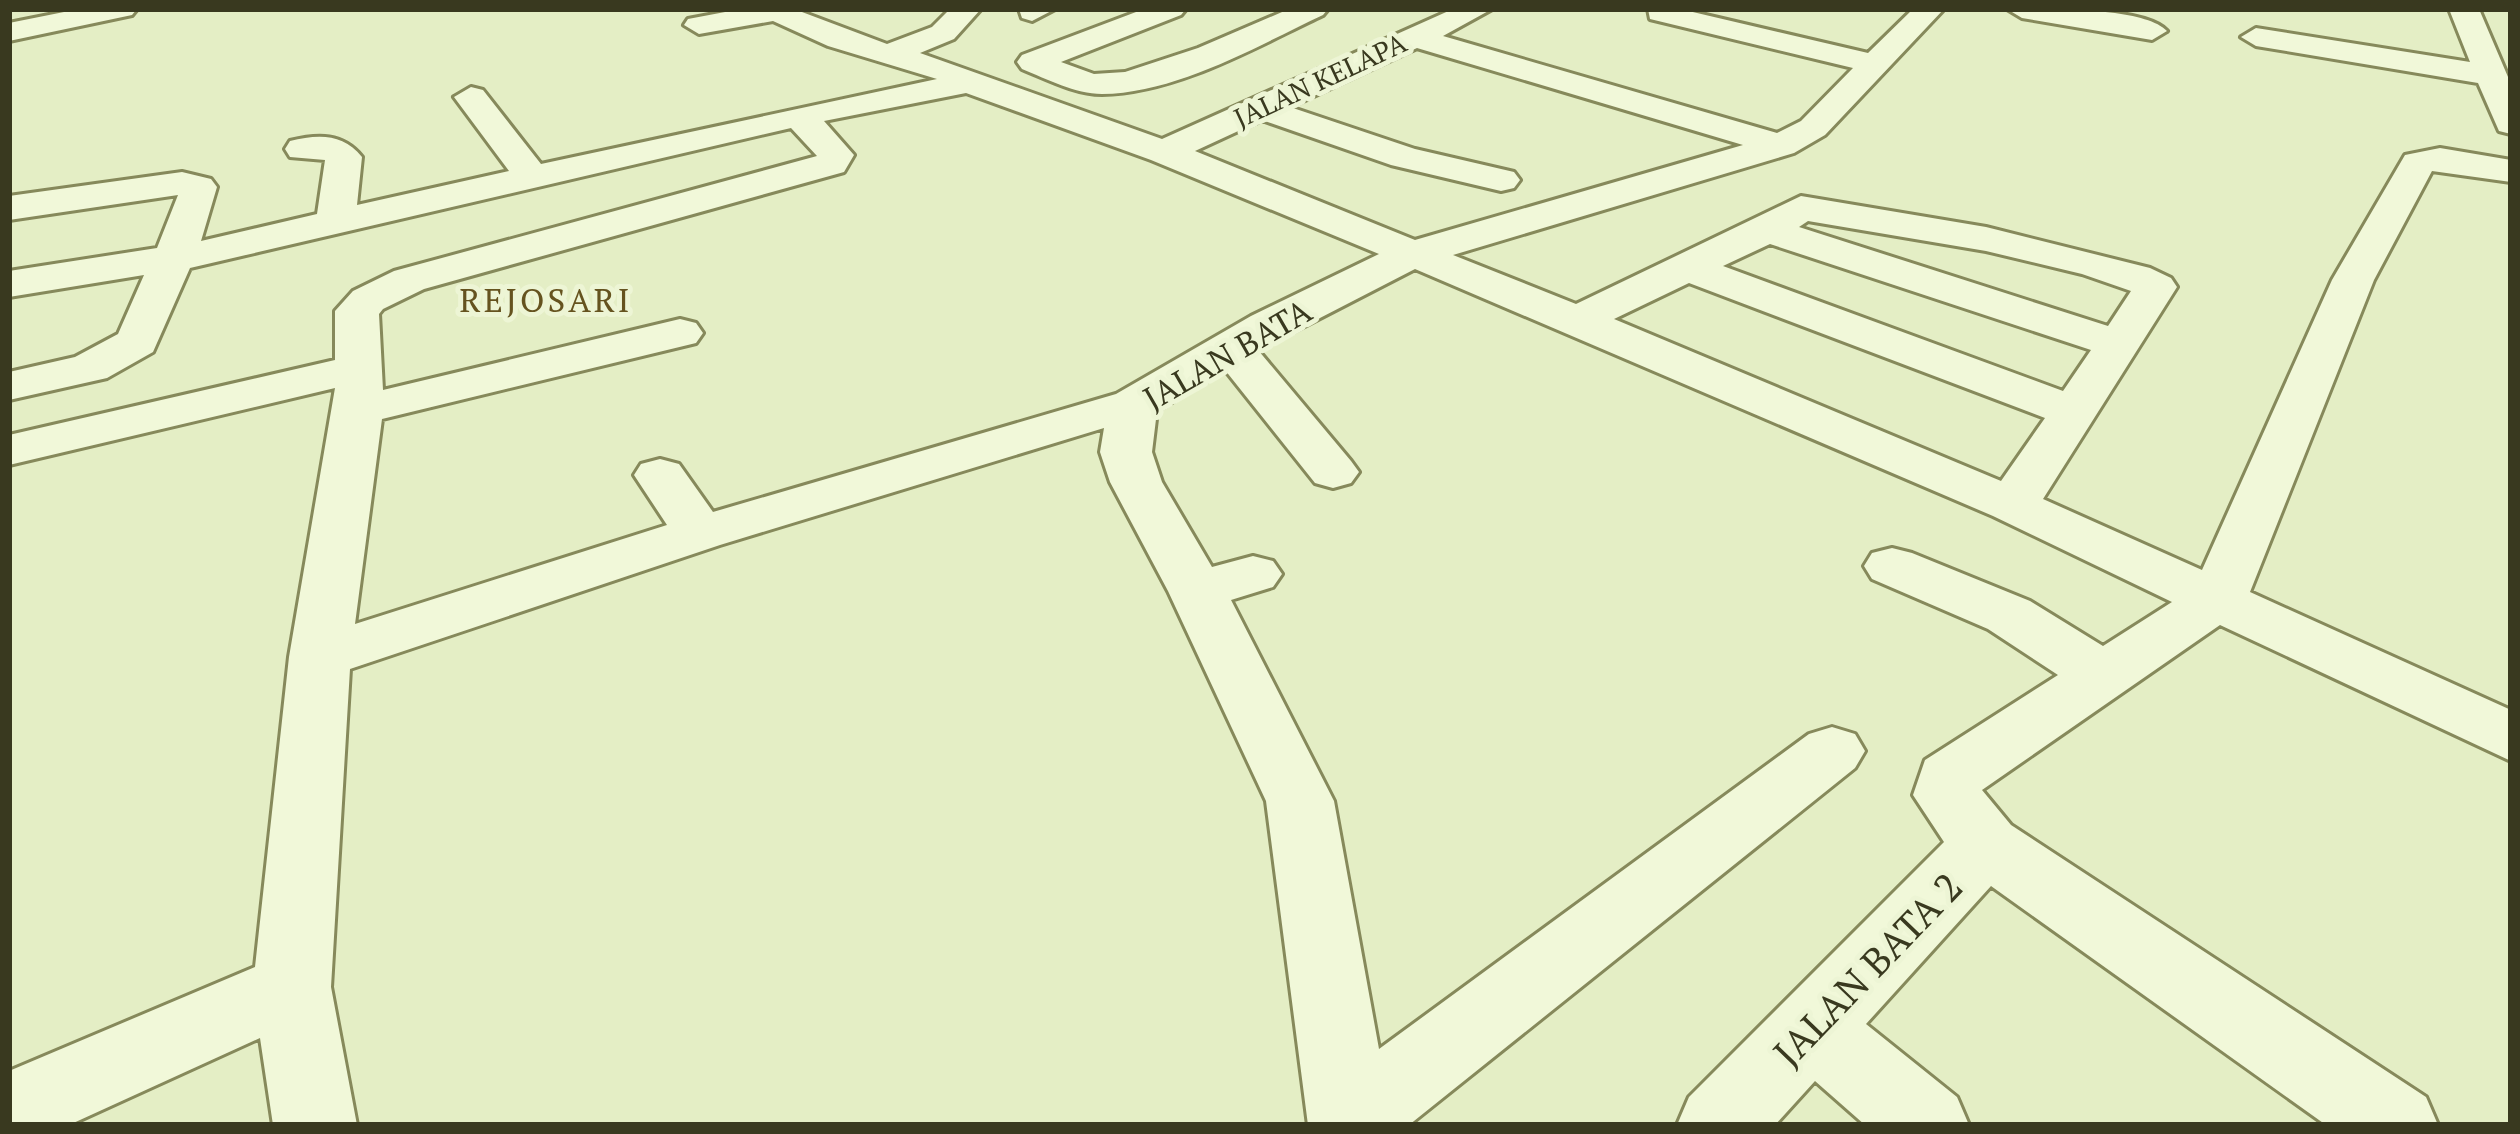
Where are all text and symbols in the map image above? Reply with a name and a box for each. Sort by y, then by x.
street label: JALAN KELAPA [1228,24,1412,136]
district label: REJOSARI [460,278,632,321]
street label: JALAN BATA [1135,288,1319,419]
street label: JALAN BATA 2 [1761,861,1973,1077]

